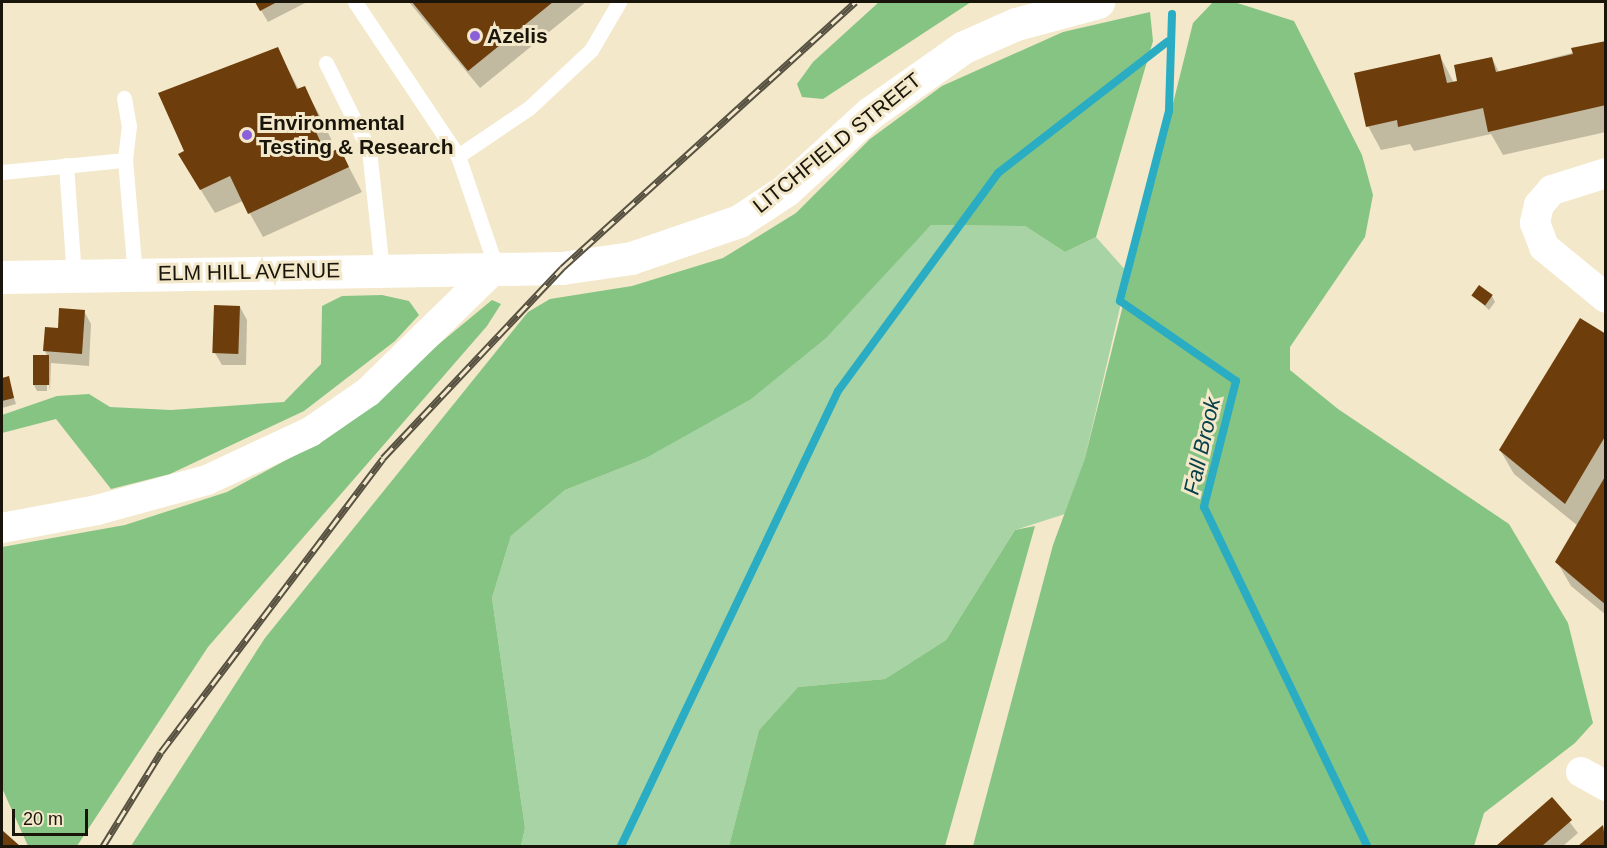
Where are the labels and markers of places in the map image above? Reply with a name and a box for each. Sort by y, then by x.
place label: Azelis [487,23,548,49]
marker: Azelis [468,29,482,43]
place label: Environmental Testing & Research [259,110,454,160]
marker: Environmental Testing & Research [240,128,254,142]

